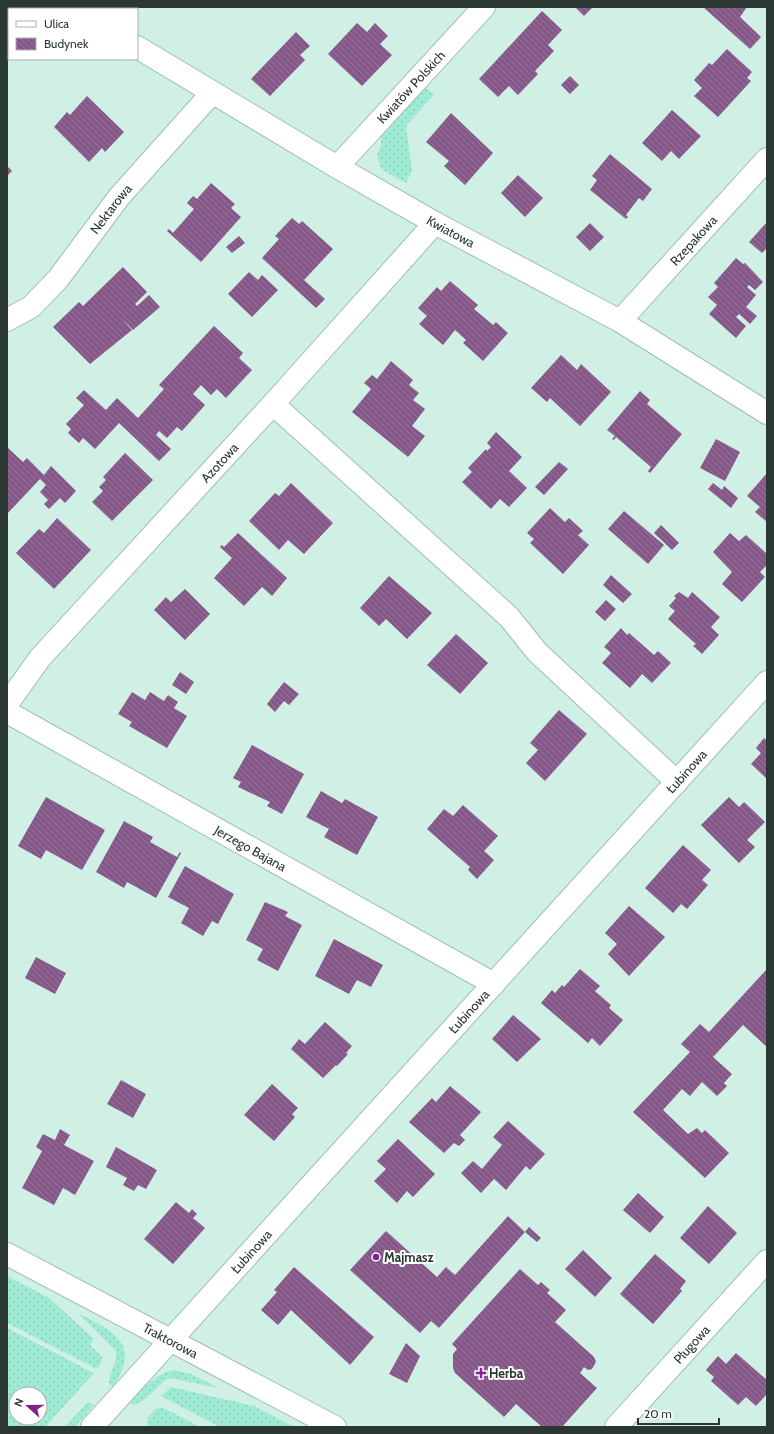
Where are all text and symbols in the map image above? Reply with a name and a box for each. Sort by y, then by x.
legend [8,8,138,60]
text: Ulica [44,16,69,31]
text: Budynek [44,36,89,51]
street label: Kwiatów Polskich [373,47,448,127]
street label: Nektarowa [86,180,135,237]
street label: Rzepakowa [666,211,721,269]
street label: Kwiatowa [424,212,478,251]
street label: Azotowa [197,439,242,486]
street label: Łubinowa [662,745,711,796]
street label: Jerzego Bajana [211,821,290,875]
street label: Łubinowa [445,986,493,1036]
street label: Łubinowa [227,1226,275,1276]
place label: Majmasz [384,1249,434,1265]
marker: Majmasz [371,1252,381,1262]
street label: Traktorowa [140,1319,202,1362]
street label: Pługowa [670,1321,713,1367]
place label: Herba [489,1365,524,1381]
marker: Herba [476,1368,486,1378]
north arrow [8,1386,48,1426]
text: N [11,1396,27,1409]
scale bar [638,1400,719,1426]
text: 20 m [644,1406,672,1421]

